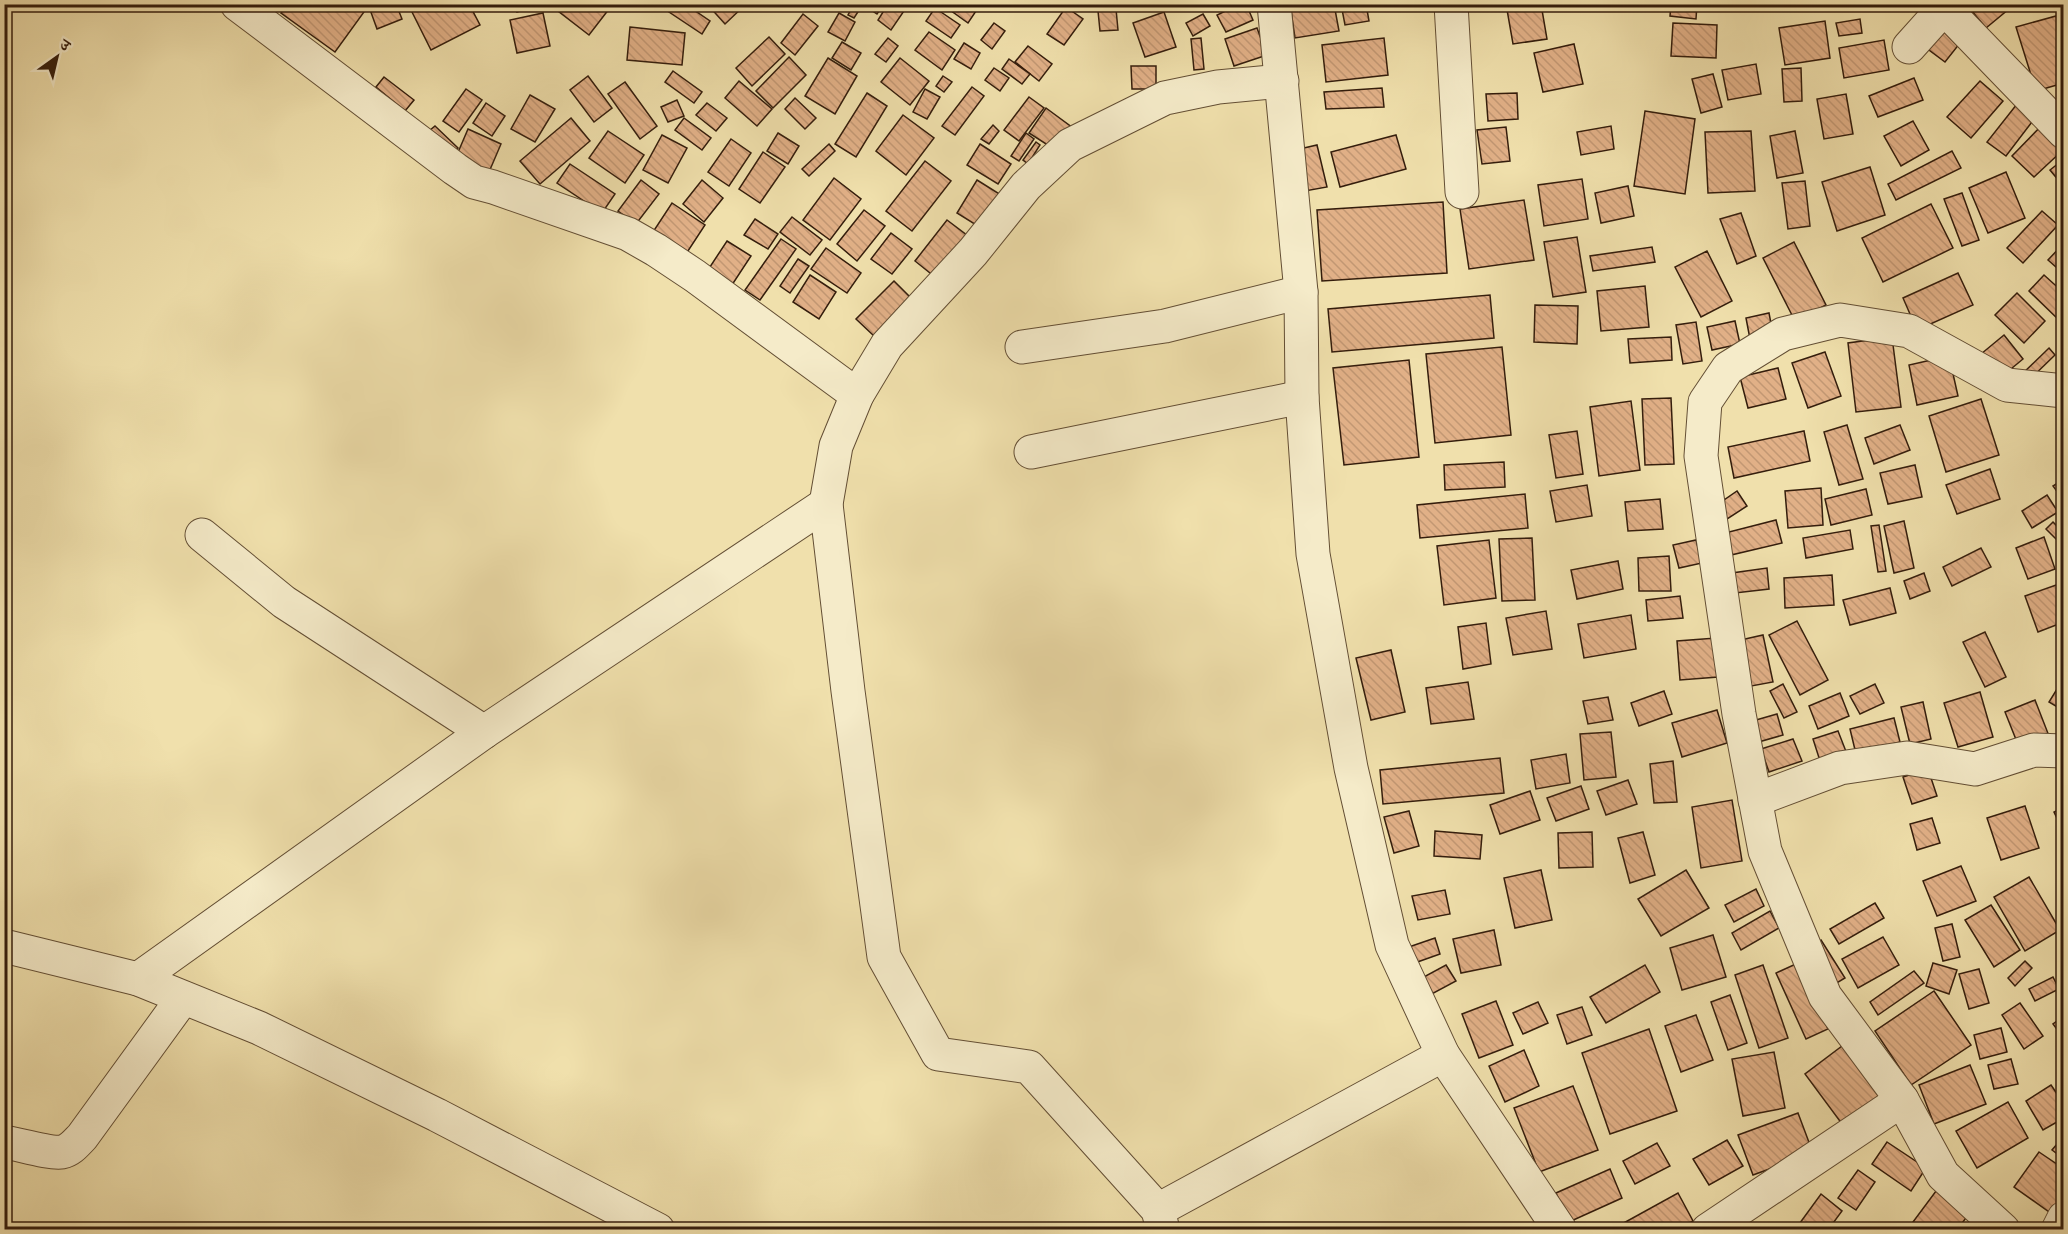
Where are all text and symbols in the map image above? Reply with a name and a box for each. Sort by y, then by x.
north arrow [27,27,87,87]
text: उ [53,34,75,59]

